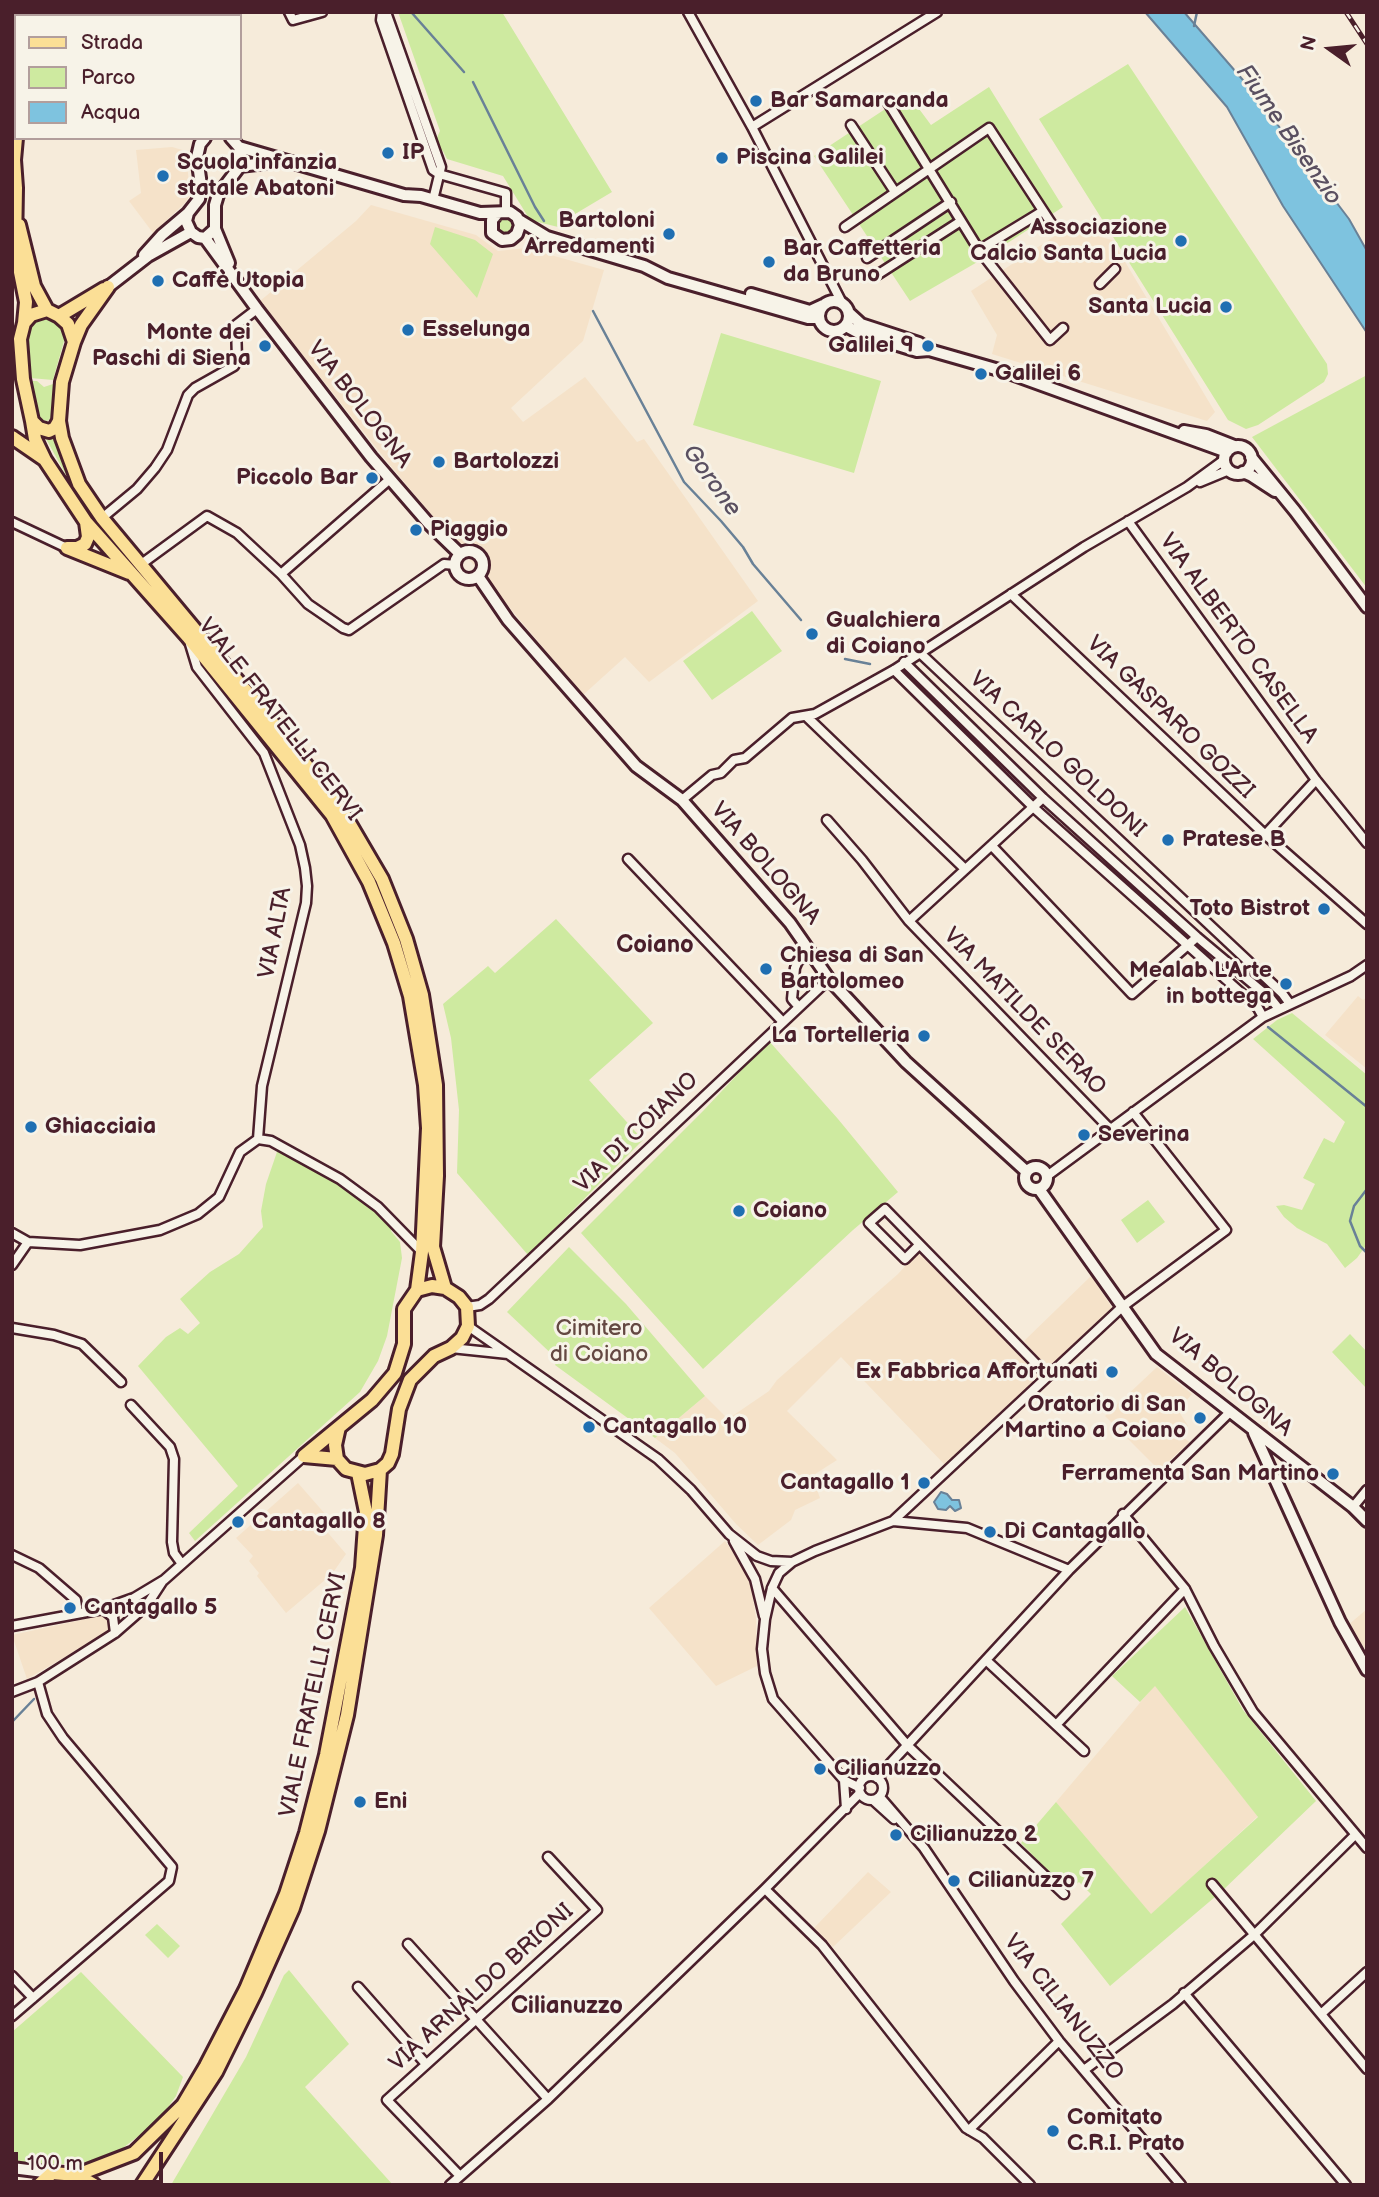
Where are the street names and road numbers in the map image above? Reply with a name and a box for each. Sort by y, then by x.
street label: VIA BOLOGNA [301,336,417,474]
street label: VIA ALBERTO CASELLA [1153,529,1323,749]
street label: VIALE FRATELLI CERVI [191,613,367,827]
street label: VIA GASPARO GOZZI [1080,631,1260,805]
street label: VIA CARLO GOLDONI [963,666,1151,844]
street label: VIA BOLOGNA [704,797,826,931]
street label: VIA ALTA [254,885,298,981]
street label: VIA MATILDE SERAO [937,923,1111,1101]
street label: VIA DI COIANO [569,1067,705,1199]
street label: VIA BOLOGNA [1162,1323,1298,1443]
street label: VIALE FRATELLI CERVI [275,1570,353,1820]
street label: VIA ARNALDO BRIONI [384,1898,580,2078]
street label: VIA CILIANUZZO [997,1929,1129,2087]

